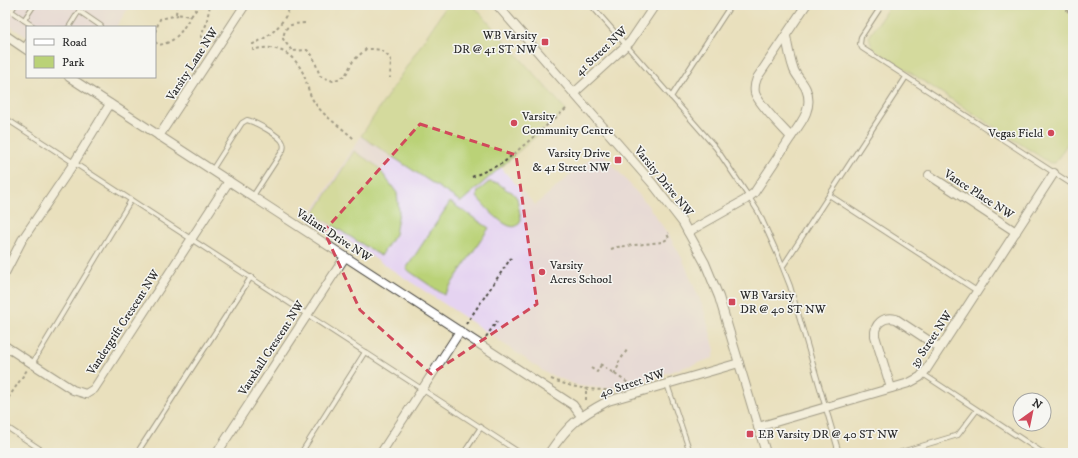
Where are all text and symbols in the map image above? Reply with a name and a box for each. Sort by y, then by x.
street label: 41 Street NW [572,23,631,79]
street label: Varsity Lane NW [163,24,222,104]
legend [26,26,156,78]
place label: WB Varsity DR @ 41 ST NW [453,28,538,57]
text: Road [62,35,87,50]
marker: WB Varsity DR @ 41 ST NW [540,37,550,47]
text: Park [62,55,84,70]
place label: Varsity Community Centre [521,109,613,138]
marker: Varsity Community Centre [509,118,519,128]
place label: Vegas Field [988,126,1043,141]
marker: Vegas Field [1046,128,1056,138]
street label: Varsity Drive NW [630,143,697,220]
place label: Varsity Drive & 41 Street NW [533,146,611,175]
marker: Varsity Drive & 41 Street NW [613,155,623,165]
street label: Vance Place NW [940,166,1017,223]
street label: Valiant Drive NW [293,205,375,266]
place label: Varsity Acres School [549,258,612,287]
street label: Vandergrift Crescent NW [83,266,164,378]
marker: Varsity Acres School [537,267,547,277]
place label: WB Varsity DR @ 40 ST NW [739,288,827,317]
street label: Vauxhall Crescent NW [235,297,308,399]
marker: WB Varsity DR @ 40 ST NW [727,297,737,307]
street label: 39 Street NW [907,307,956,370]
street label: 40 Street NW [598,366,668,401]
north arrow [1012,392,1052,432]
text: N [1029,396,1045,413]
place label: EB Varsity DR @ 40 ST NW [758,427,899,442]
marker: EB Varsity DR @ 40 ST NW [745,429,755,439]

